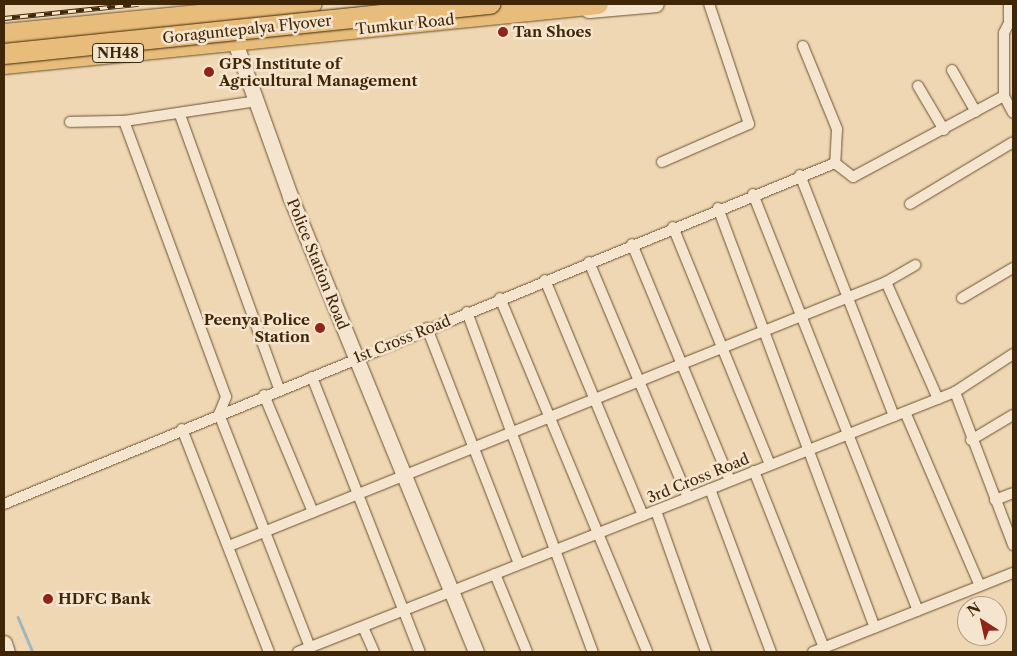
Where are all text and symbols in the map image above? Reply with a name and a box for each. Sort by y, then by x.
street label: Tumkur Road [355,10,455,38]
street label: Goraguntepalya Flyover [161,11,333,47]
place label: Tan Shoes [513,23,591,41]
marker: Tan Shoes [497,26,509,38]
road number: NH48 [92,42,144,64]
place label: GPS Institute of Agricultural Management [219,54,418,89]
marker: GPS Institute of Agricultural Management [203,66,215,78]
street label: Police Station Road [283,196,353,332]
place label: Peenya Police Station [204,310,310,345]
street label: 1st Cross Road [351,311,453,367]
marker: Peenya Police Station [314,322,326,334]
street label: 3rd Cross Road [644,449,752,507]
place label: HDFC Bank [58,590,151,608]
marker: HDFC Bank [42,593,54,605]
north arrow [957,596,1007,646]
text: N [964,599,984,620]

